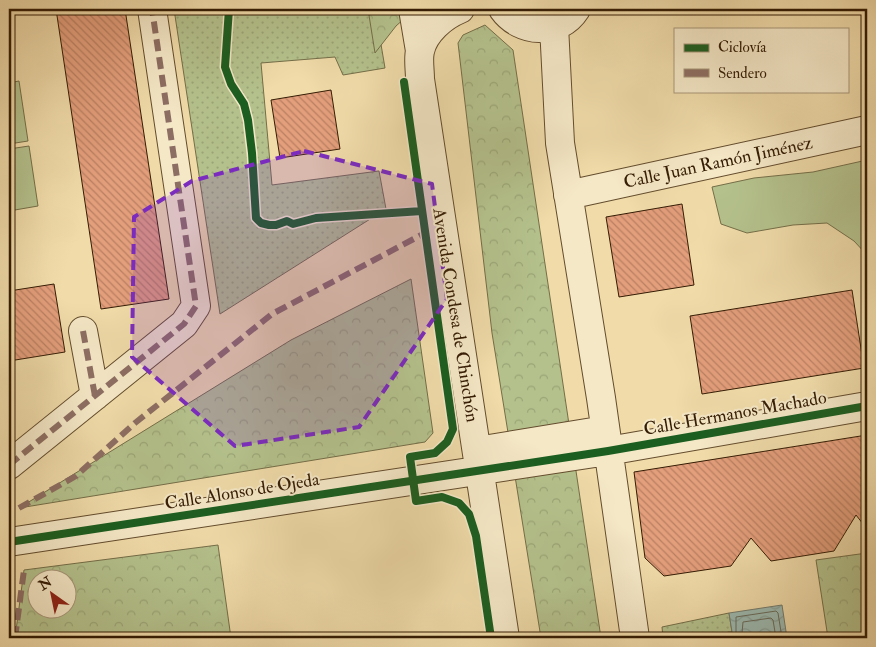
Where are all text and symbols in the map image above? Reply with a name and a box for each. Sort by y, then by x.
legend [674,28,848,92]
text: Ciclovía [718,38,767,57]
text: Sendero [718,64,767,83]
street label: Calle Juan Ramón Jiménez [622,131,815,194]
street label: Avenida Condesa de Chinchón [427,205,484,424]
street label: Calle Hermanos Machado [642,386,829,441]
street label: Calle Alonso de Ojeda [163,468,322,515]
north arrow [28,570,78,620]
text: N [34,573,55,595]

